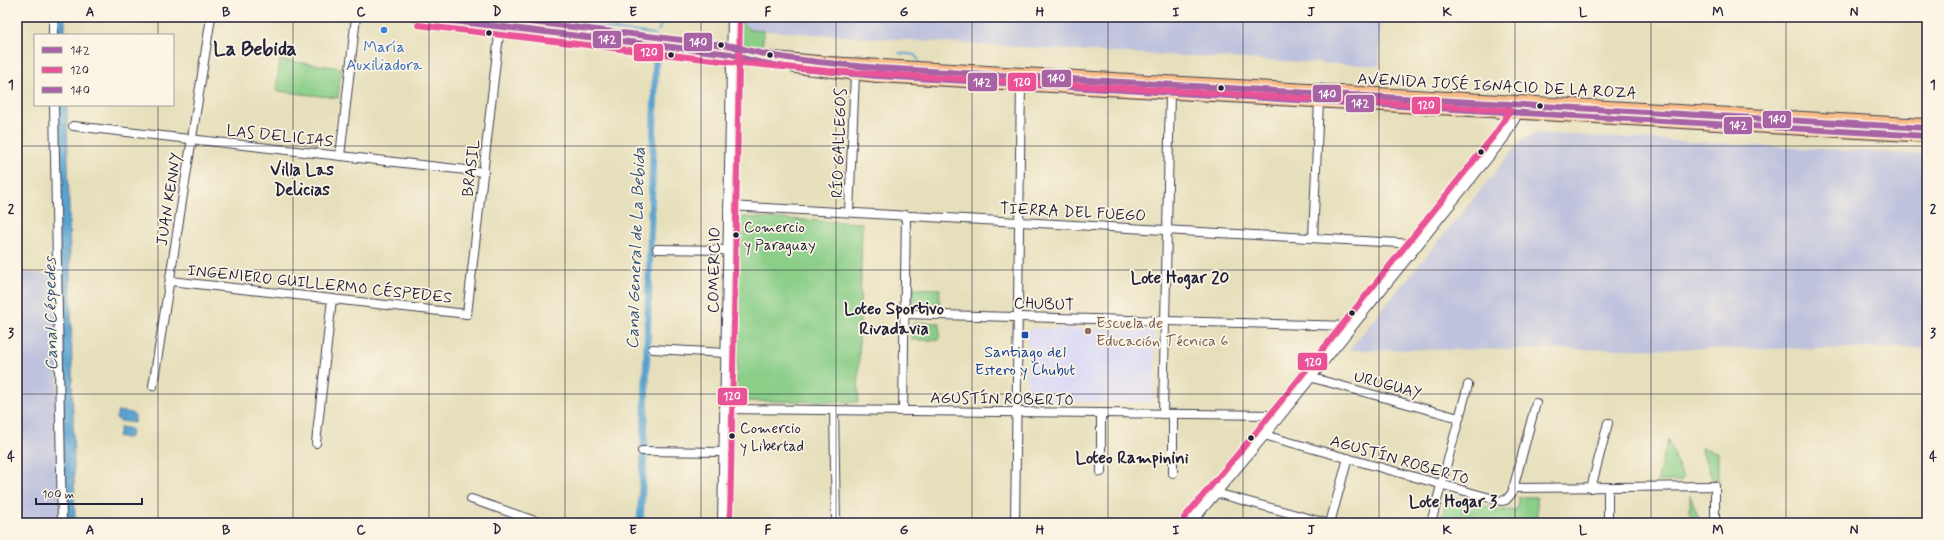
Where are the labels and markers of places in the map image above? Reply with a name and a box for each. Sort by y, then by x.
marker: María Auxiliadora [379,25,389,35]
unlabelled marker [484,28,494,38]
place label: María Auxiliadora [346,37,422,76]
unlabelled marker [716,40,726,50]
unlabelled marker [666,50,676,60]
unlabelled marker [765,50,775,60]
unlabelled marker [1216,83,1226,93]
unlabelled marker [1535,101,1545,111]
unlabelled marker [1476,147,1486,157]
place label: Comercio y Paraguay [744,218,816,256]
marker: Comercio y Paraguay [731,230,741,240]
unlabelled marker [1347,308,1357,318]
place label: Escuela de Educación Técnica 6 [1096,313,1228,352]
marker: Escuela de Educación Técnica 6 [1083,326,1093,336]
marker: Santiago del Estero y Chubut [1020,330,1030,340]
place label: Santiago del Estero y Chubut [975,342,1075,381]
place label: Comercio y Libertad [740,419,804,457]
marker: Comercio y Libertad [727,431,737,441]
unlabelled marker [1246,433,1256,443]

